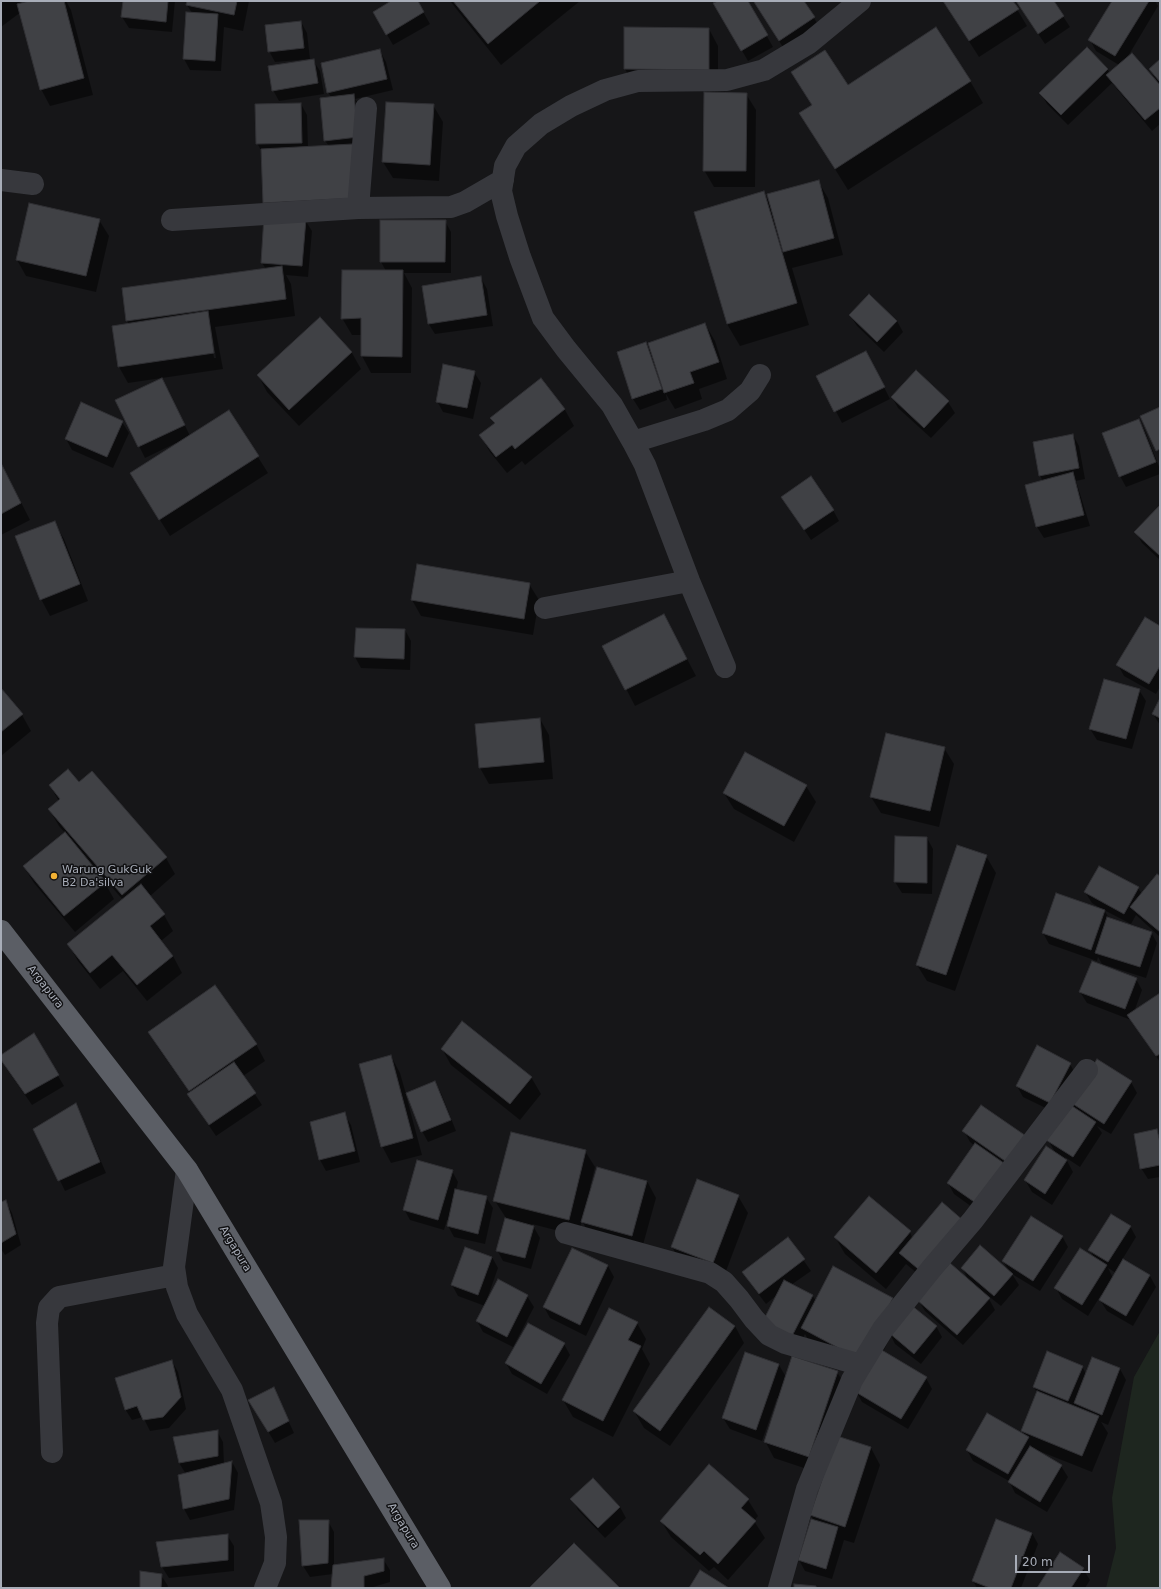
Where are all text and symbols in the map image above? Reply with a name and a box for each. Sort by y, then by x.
place label: Warung GukGuk B2 Da'silva [62,863,152,889]
marker: Warung GukGuk B2 Da'silva [49,871,59,881]
street label: Argapura [24,963,66,1011]
street label: Argapura [216,1224,254,1274]
street label: Argapura [384,1501,422,1551]
scale bar [1017,1547,1092,1573]
text: 20 m [1022,1555,1053,1569]

